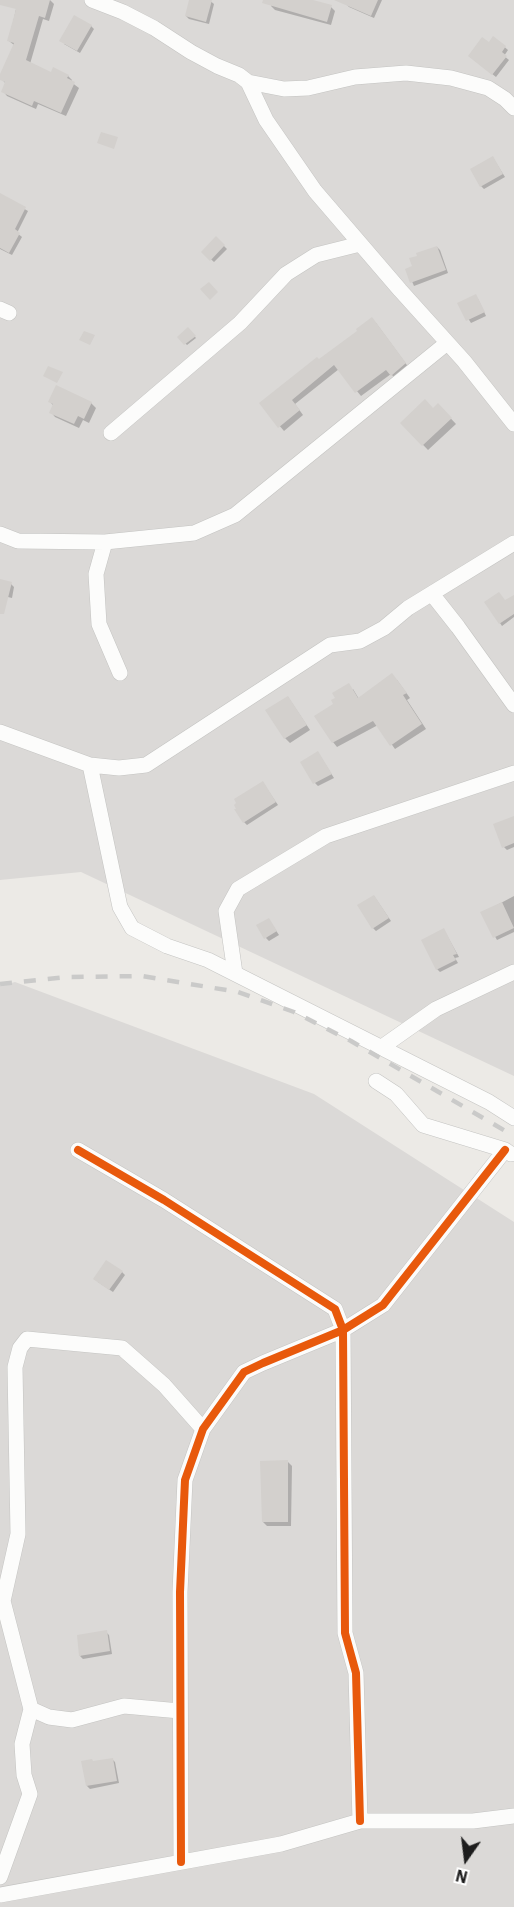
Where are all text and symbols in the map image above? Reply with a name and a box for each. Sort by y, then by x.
north arrow [436,1829,496,1889]
text: N [454,1865,470,1888]

